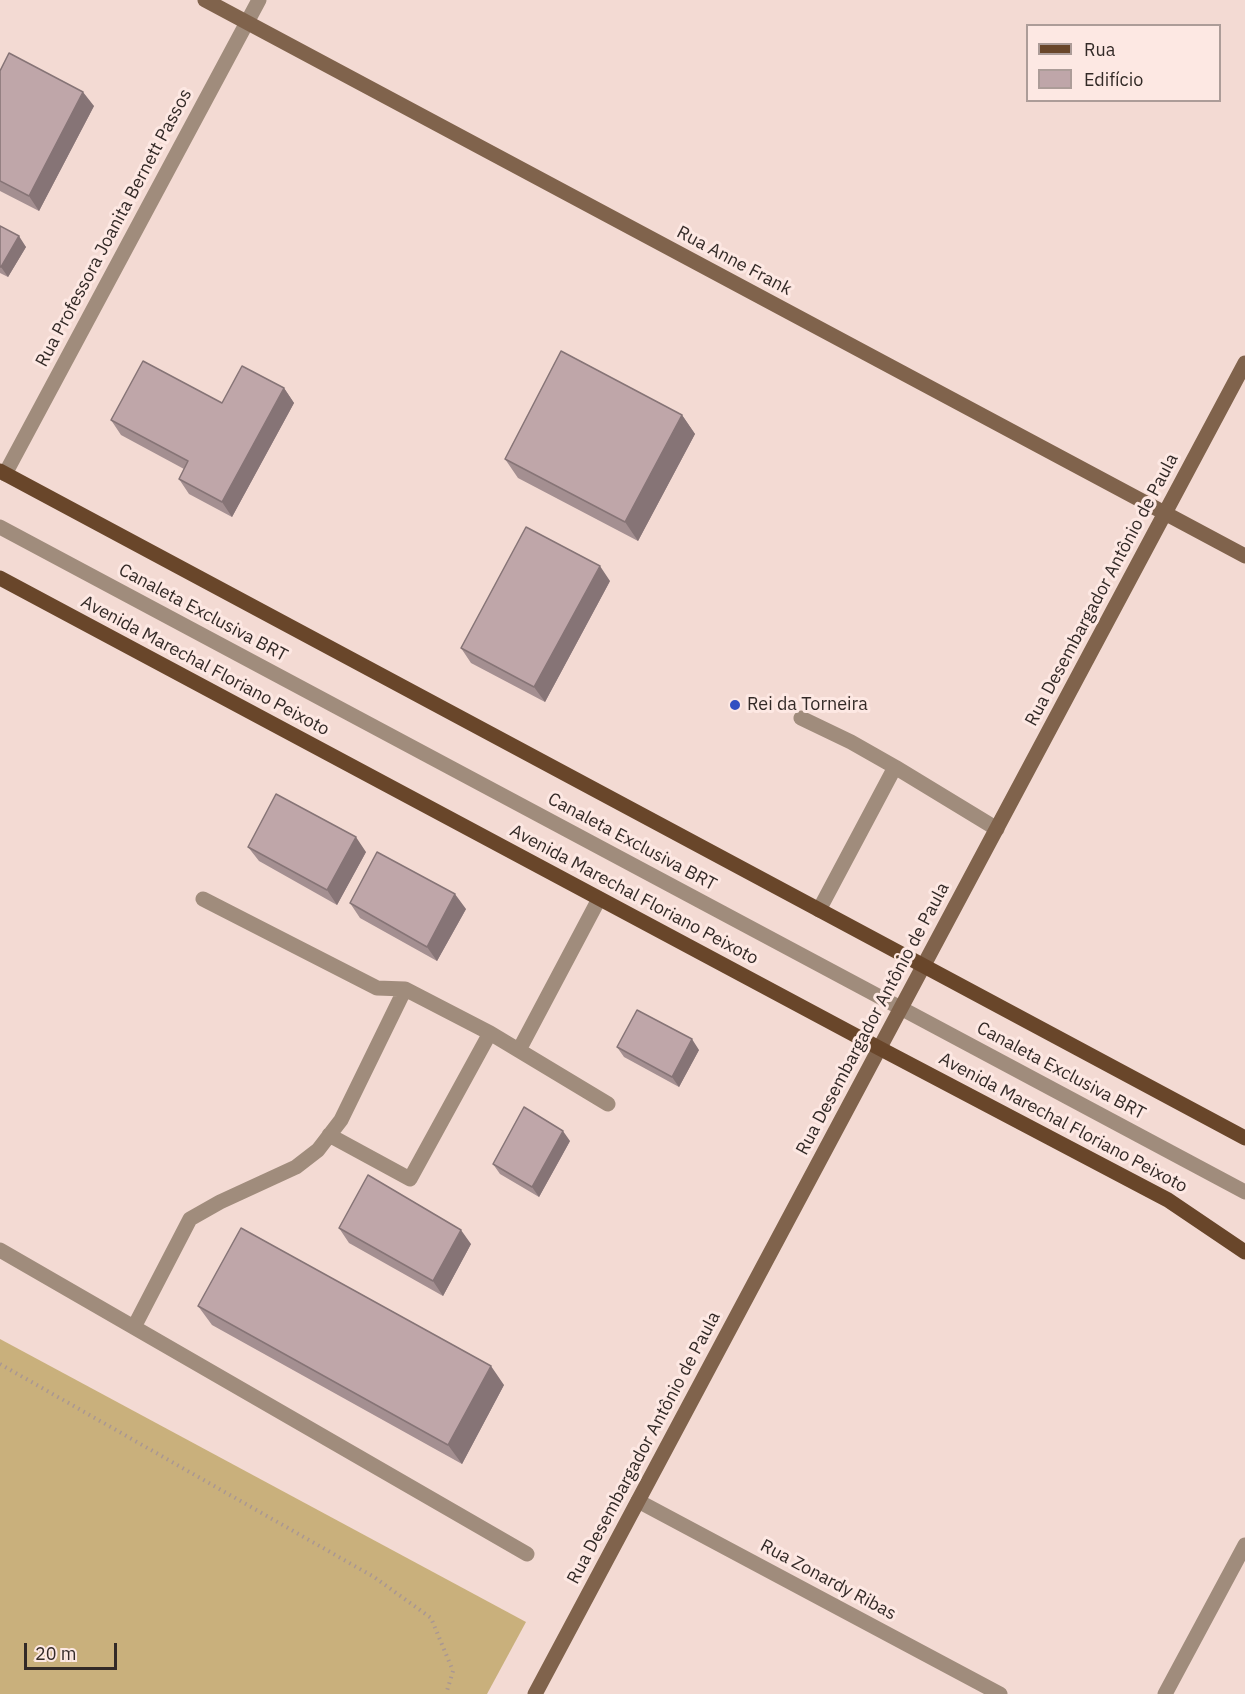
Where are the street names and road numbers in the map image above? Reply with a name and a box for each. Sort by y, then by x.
street label: Rua Professora Joanita Bernett Passos [31,85,197,371]
street label: Rua Anne Frank [673,222,795,300]
street label: Rua Desembargador Antônio de Paula [1021,450,1183,730]
street label: Canaleta Exclusiva BRT [115,559,291,667]
street label: Avenida Marechal Floriano Peixoto [77,591,333,741]
street label: Canaleta Exclusiva BRT [544,788,720,896]
street label: Avenida Marechal Floriano Peixoto [506,820,762,970]
street label: Rua Desembargador Antônio de Paula [792,879,954,1159]
street label: Canaleta Exclusiva BRT [973,1017,1149,1125]
street label: Avenida Marechal Floriano Peixoto [935,1048,1191,1198]
street label: Rua Desembargador Antônio de Paula [563,1308,725,1588]
street label: Rua Zonardy Ribas [756,1535,900,1625]

